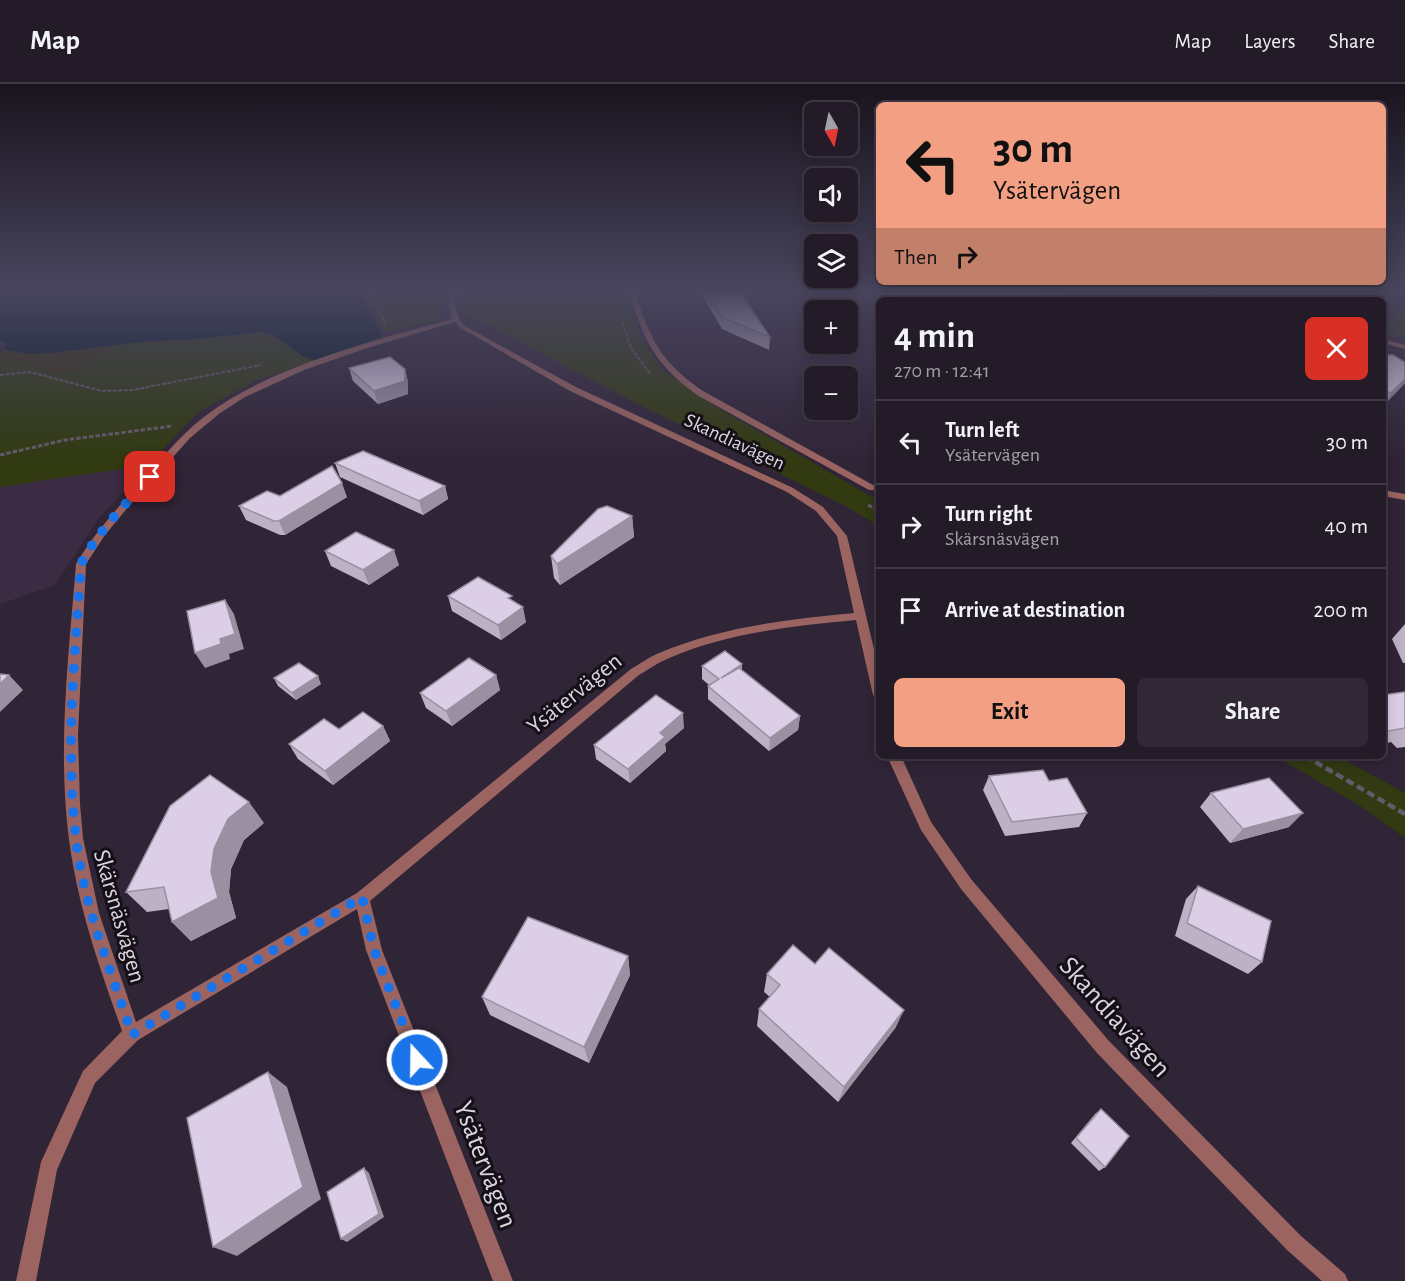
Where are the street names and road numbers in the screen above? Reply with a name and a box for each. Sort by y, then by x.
street label: Skandiavägen [681,410,788,474]
street label: Ysätervägen [523,649,626,739]
street label: Skärsnäsvägen [89,847,150,986]
street label: Skandiavägen [1053,952,1176,1083]
street label: Ysätervägen [448,1098,522,1232]

